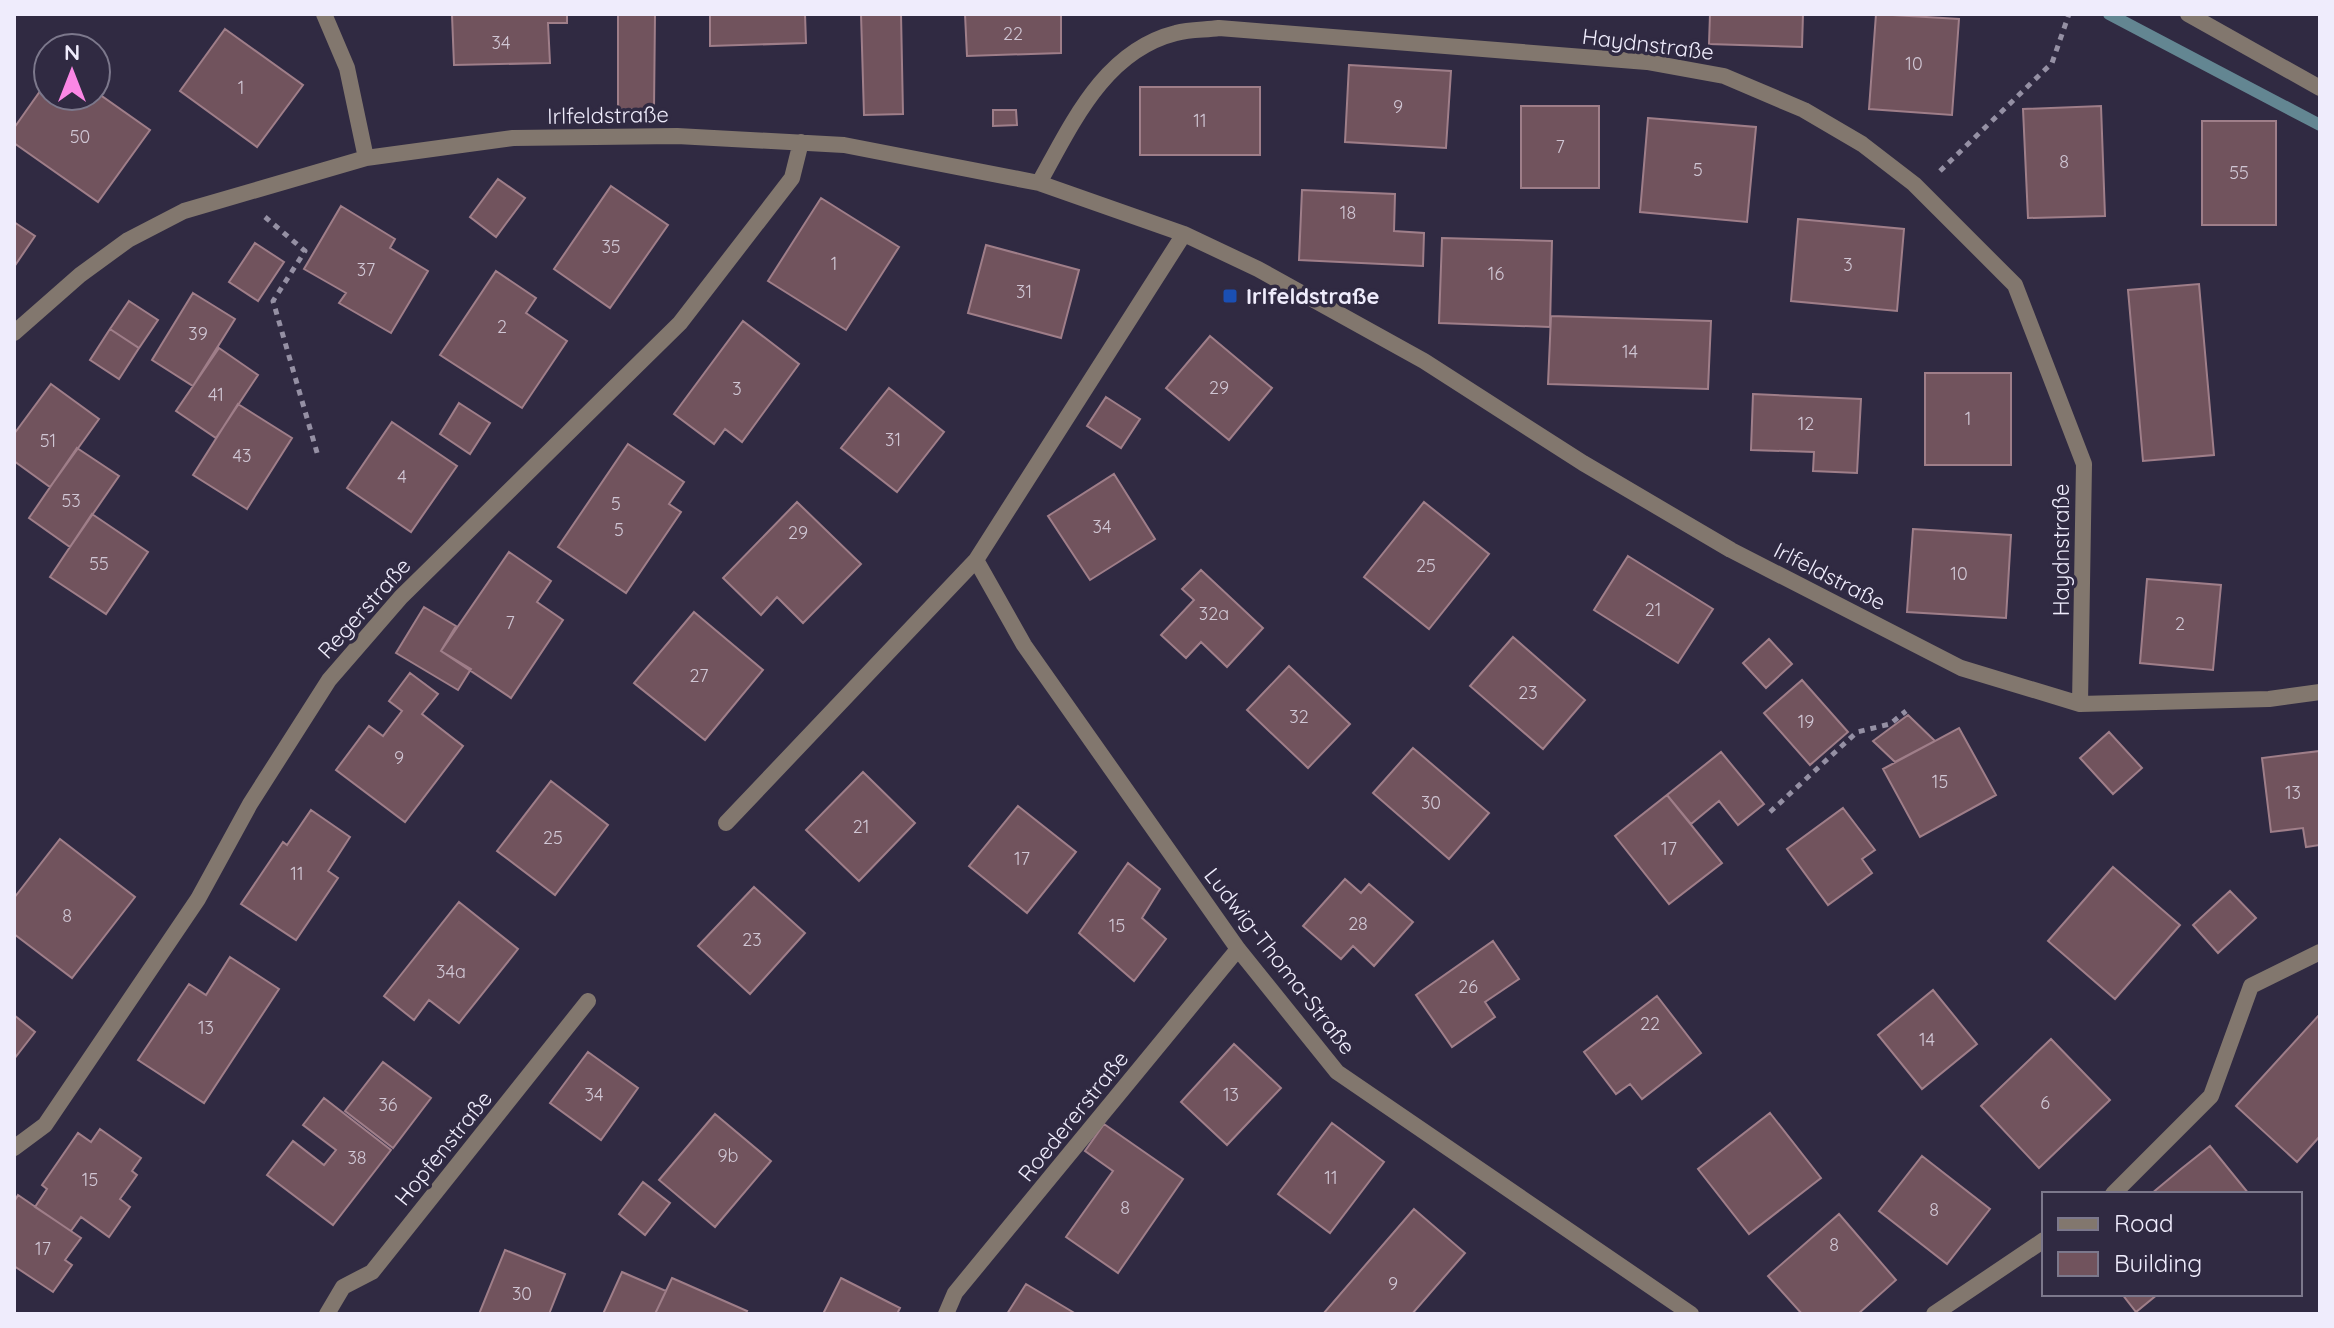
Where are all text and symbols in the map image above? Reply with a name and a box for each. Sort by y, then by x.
house number: 22 [1003,22,1023,45]
street label: Haydnstraße [1580,22,1716,66]
house number: 34 [492,31,510,54]
north arrow [32,32,112,112]
text: N [64,38,80,66]
house number: 10 [1905,52,1923,75]
house number: 1 [238,76,244,99]
house number: 9 [1393,95,1403,118]
street label: Irlfeldstraße [547,100,669,130]
house number: 11 [1193,109,1207,132]
house number: 50 [70,125,90,148]
house number: 7 [1555,135,1565,158]
house number: 8 [2059,150,2069,173]
house number: 5 [1693,158,1703,181]
house number: 55 [2229,161,2249,184]
house number: 18 [1340,201,1356,224]
house number: 35 [601,235,621,258]
house number: 1 [831,252,837,275]
house number: 3 [1843,253,1853,276]
house number: 37 [357,258,375,281]
house number: 16 [1488,262,1504,285]
house number: 31 [1016,280,1032,303]
place label: Irlfeldstraße [1246,282,1379,310]
marker: Irlfeldstraße [1221,287,1239,305]
house number: 2 [497,315,507,338]
house number: 39 [188,322,208,345]
house number: 14 [1622,340,1638,363]
house number: 29 [1209,376,1229,399]
house number: 3 [732,377,742,400]
house number: 41 [208,383,224,406]
house number: 1 [1965,407,1971,430]
house number: 12 [1798,412,1814,435]
house number: 31 [885,428,901,451]
house number: 51 [40,429,56,452]
house number: 43 [233,444,251,467]
house number: 4 [397,465,407,488]
street label: Haydnstraße [2047,484,2075,616]
house number: 53 [61,489,81,512]
house number: 5 [611,492,621,515]
house number: 34 [1093,515,1111,538]
house number: 5 [614,518,624,541]
house number: 29 [788,521,808,544]
street label: Irlfeldstraße [1769,536,1891,616]
house number: 55 [89,552,109,575]
street label: Regerstraße [311,552,417,664]
house number: 25 [1416,554,1436,577]
house number: 10 [1950,562,1968,585]
house number: 21 [1645,598,1661,621]
house number: 32a [1199,602,1229,625]
house number: 7 [505,611,515,634]
house number: 2 [2175,612,2185,635]
house number: 27 [690,664,708,687]
house number: 23 [1518,681,1538,704]
house number: 32 [1289,705,1309,728]
house number: 19 [1798,710,1814,733]
house number: 9 [394,746,404,769]
house number: 15 [1932,770,1948,793]
house number: 13 [2285,781,2301,804]
house number: 30 [1421,791,1441,814]
house number: 21 [853,815,869,838]
house number: 25 [543,826,563,849]
house number: 17 [1661,837,1677,860]
house number: 17 [1014,847,1030,870]
house number: 11 [290,862,304,885]
street label: Ludwig-Thoma-Straße [1198,862,1362,1060]
house number: 8 [62,904,72,927]
house number: 28 [1348,912,1368,935]
house number: 15 [1109,914,1125,937]
house number: 23 [742,928,762,951]
house number: 34a [436,960,466,983]
house number: 26 [1458,975,1478,998]
house number: 22 [1640,1012,1660,1035]
house number: 13 [198,1016,214,1039]
house number: 14 [1919,1028,1935,1051]
street label: Roedererstraße [1012,1045,1134,1187]
house number: 34 [585,1083,603,1106]
house number: 13 [1223,1083,1239,1106]
street label: Hopfenstraße [388,1085,498,1211]
house number: 6 [2040,1091,2050,1114]
house number: 36 [378,1093,398,1116]
house number: 9b [718,1144,739,1167]
house number: 38 [347,1146,367,1169]
house number: 11 [1324,1166,1338,1189]
house number: 15 [82,1168,98,1191]
legend [2042,1192,2302,1296]
house number: 8 [1120,1196,1130,1219]
house number: 8 [1929,1198,1939,1221]
text: Road [2114,1208,2174,1238]
house number: 8 [1829,1233,1839,1256]
house number: 17 [35,1237,51,1260]
text: Building [2114,1248,2202,1278]
house number: 9 [1388,1272,1398,1295]
house number: 30 [512,1282,532,1305]

